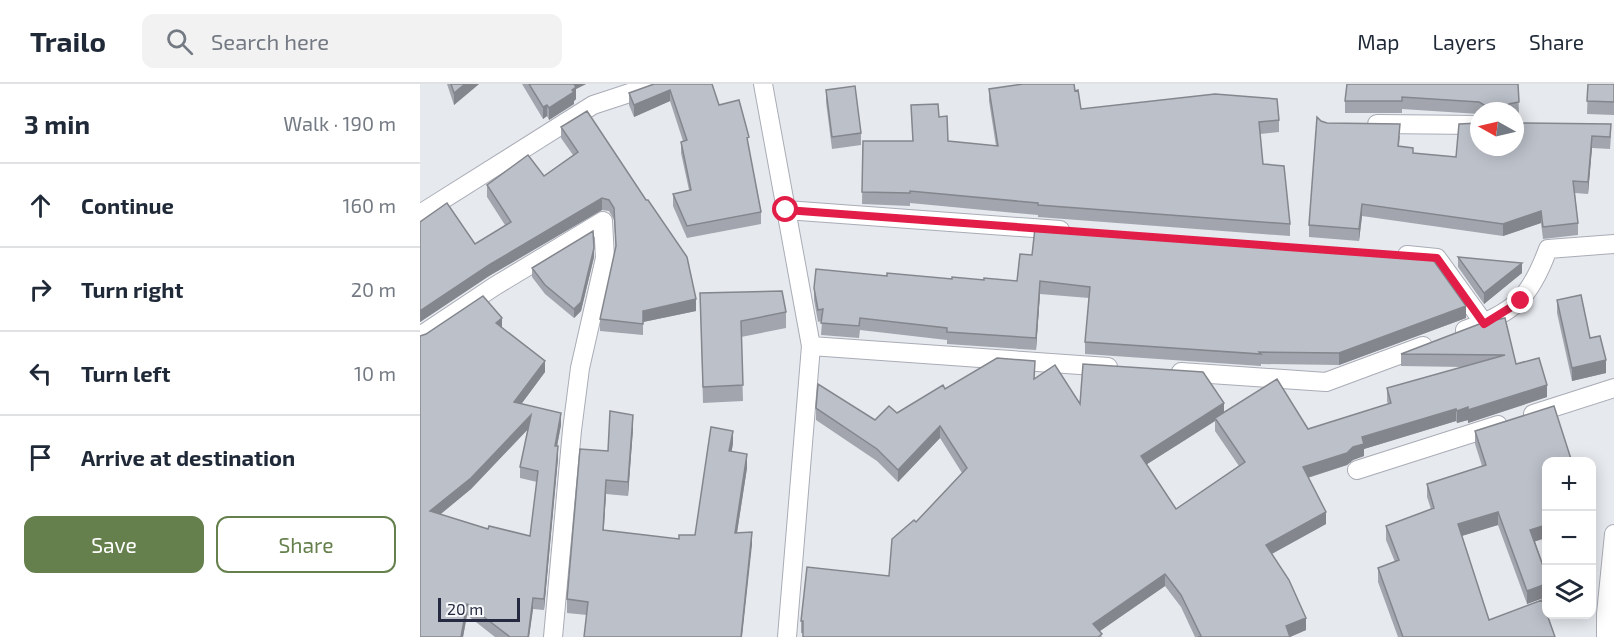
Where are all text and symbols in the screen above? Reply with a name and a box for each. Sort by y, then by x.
search box [142,14,562,68]
text: Trailo [30,24,106,58]
icon: search [163,25,196,58]
text: Search here [211,28,329,54]
text: Map [1357,29,1399,54]
text: Layers [1432,29,1496,54]
text: Share [1529,29,1584,54]
north arrow [1470,102,1524,156]
text: 3 min [24,108,90,139]
text: Walk · 190 m [283,111,396,135]
icon: ahead [24,189,57,222]
text: Continue [81,192,174,218]
text: 160 m [343,193,396,217]
route start [772,196,798,222]
icon: right [24,273,57,306]
text: Turn right [81,276,183,302]
text: 20 m [351,277,396,301]
route end [1507,287,1533,313]
icon: left [24,357,57,390]
text: Turn left [81,360,170,386]
text: 10 m [354,361,396,385]
icon: arrive [24,441,57,474]
text: Arrive at destination [81,444,295,470]
map controls [1542,457,1596,619]
button: + [1542,457,1596,511]
button: − [1542,511,1596,565]
button: Save [24,516,204,573]
button: Share [216,516,396,573]
button: layers [1542,565,1596,619]
scale bar [438,595,520,622]
text: 20 m [447,599,483,618]

